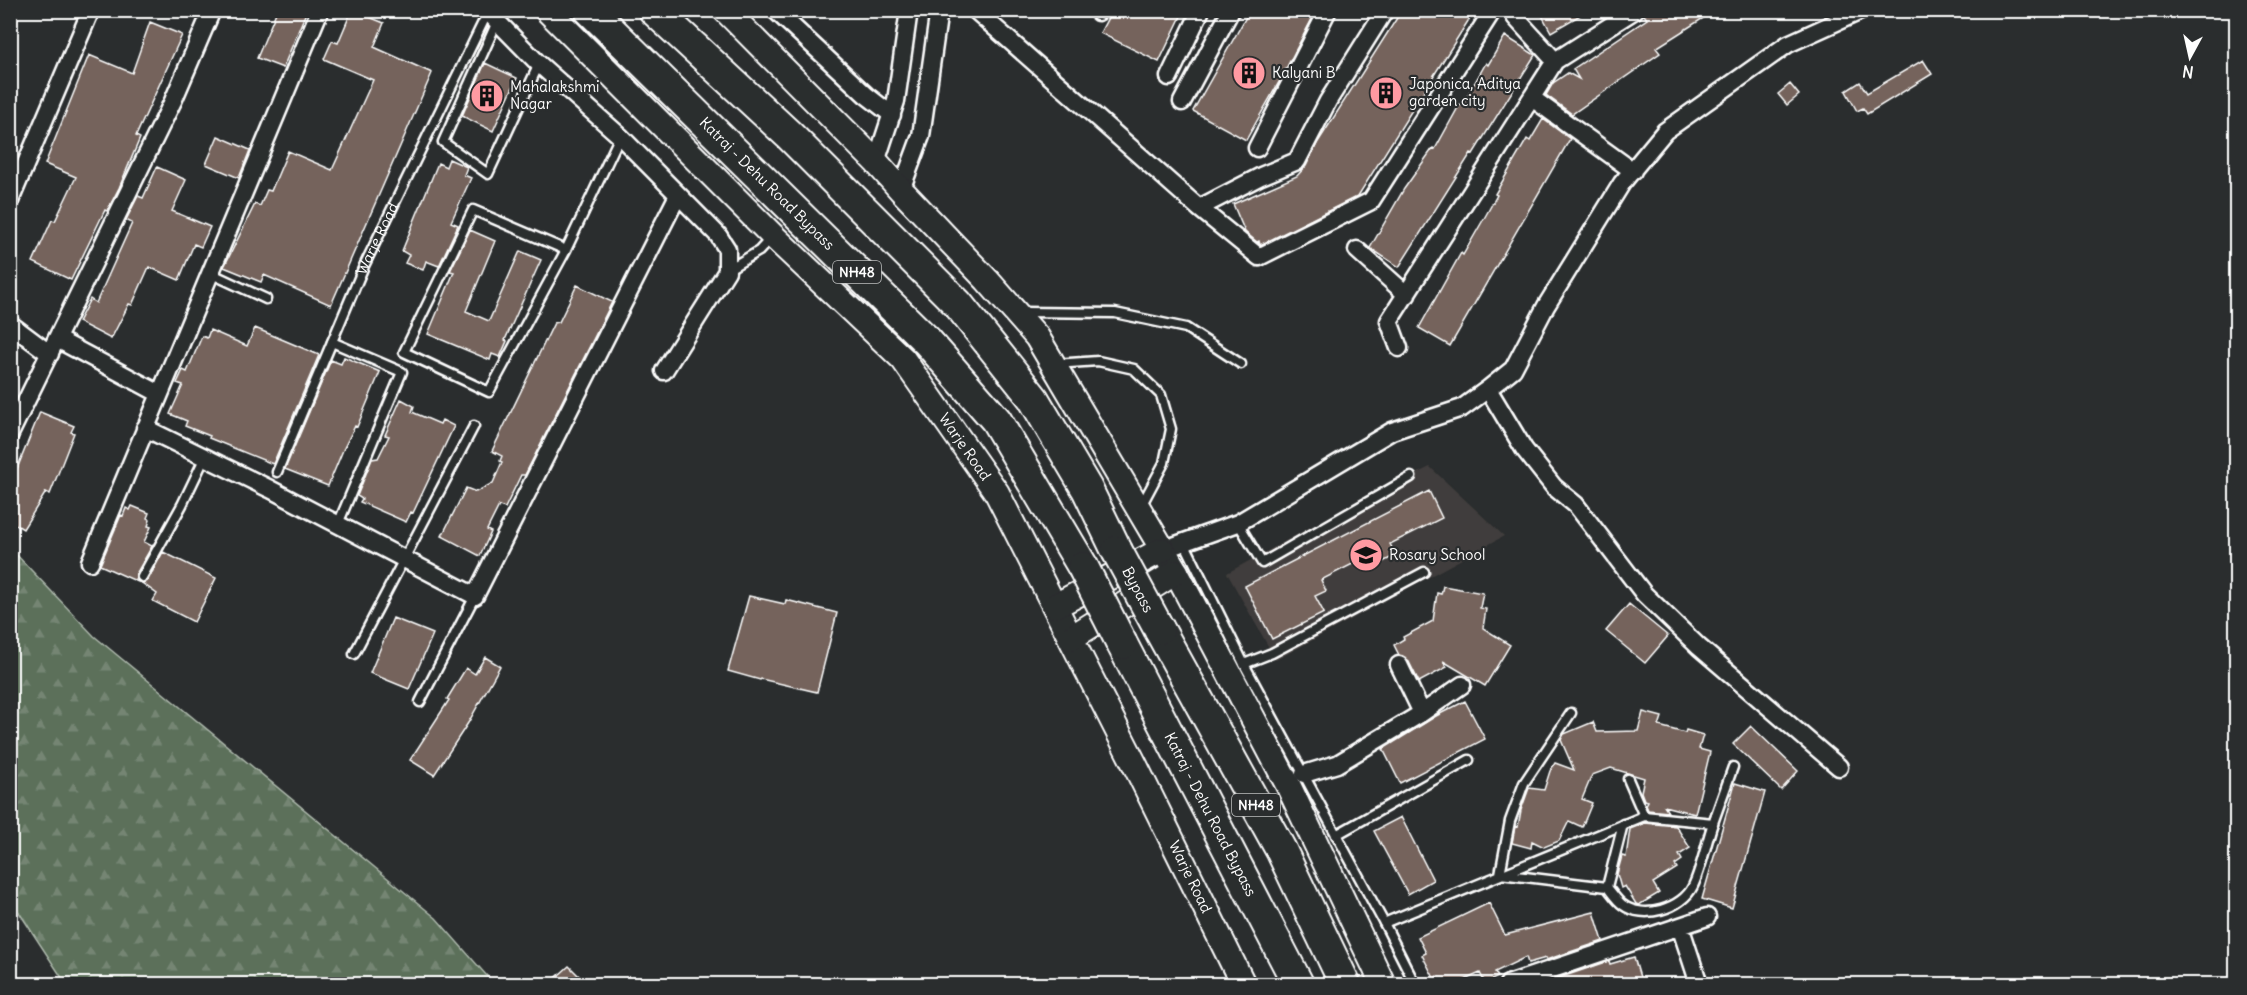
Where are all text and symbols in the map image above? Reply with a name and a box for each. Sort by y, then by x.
north arrow [2160,27,2220,87]
building icon: Kalyani B [1231,55,1267,91]
text: N [2181,61,2195,83]
place label: Kalyani B [1272,63,1336,82]
place label: Japonica, Aditya garden city [1409,74,1521,110]
building icon: Japonica, Aditya garden city [1368,75,1404,111]
place label: Mahalakshmi Nagar [510,77,599,113]
building icon: Mahalakshmi Nagar [469,78,505,114]
street label: Katraj - Dehu Road Bypass [696,113,839,254]
street label: Warje Road [351,199,403,277]
road number: NH48 [833,261,881,283]
street label: Warje Road [935,409,995,484]
school or university icon: Rosary School [1348,537,1384,573]
place label: Rosary School [1389,545,1485,564]
street label: Bypass [1118,563,1158,616]
street label: Katraj - Dehu Road Bypass [1160,729,1261,900]
road number: NH48 [1232,794,1280,816]
street label: Warje Road [1165,837,1216,916]

